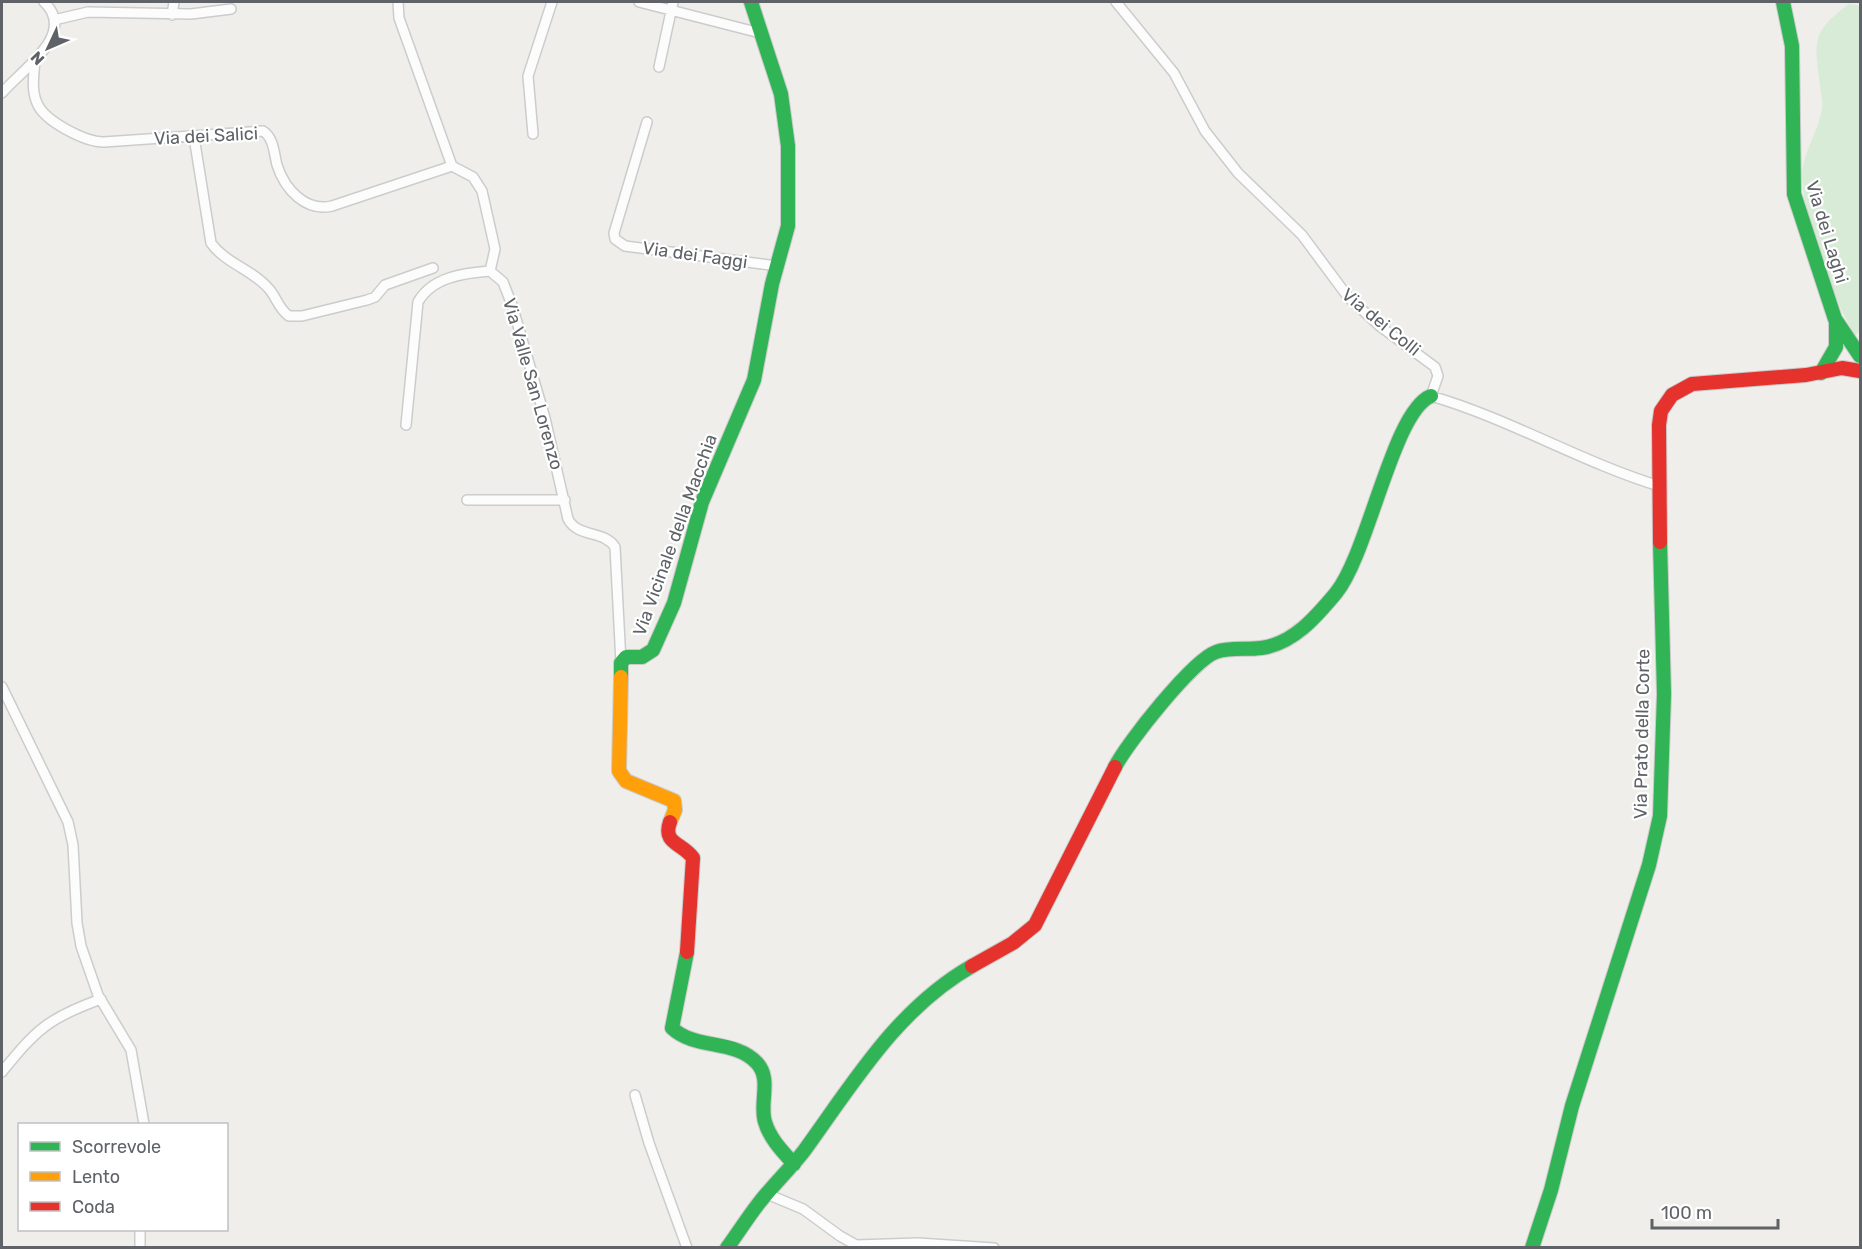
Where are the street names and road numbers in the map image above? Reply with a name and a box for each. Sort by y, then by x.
street label: Via dei Salici [153,122,259,150]
street label: Via dei Laghi [1801,178,1853,286]
street label: Via dei Faggi [641,237,749,273]
street label: Via dei Colli [1337,283,1425,361]
street label: Via Valle San Lorenzo [498,296,568,472]
street label: Via Vicinale della Macchia [628,431,722,639]
street label: Via Prato della Corte [1630,649,1654,819]

